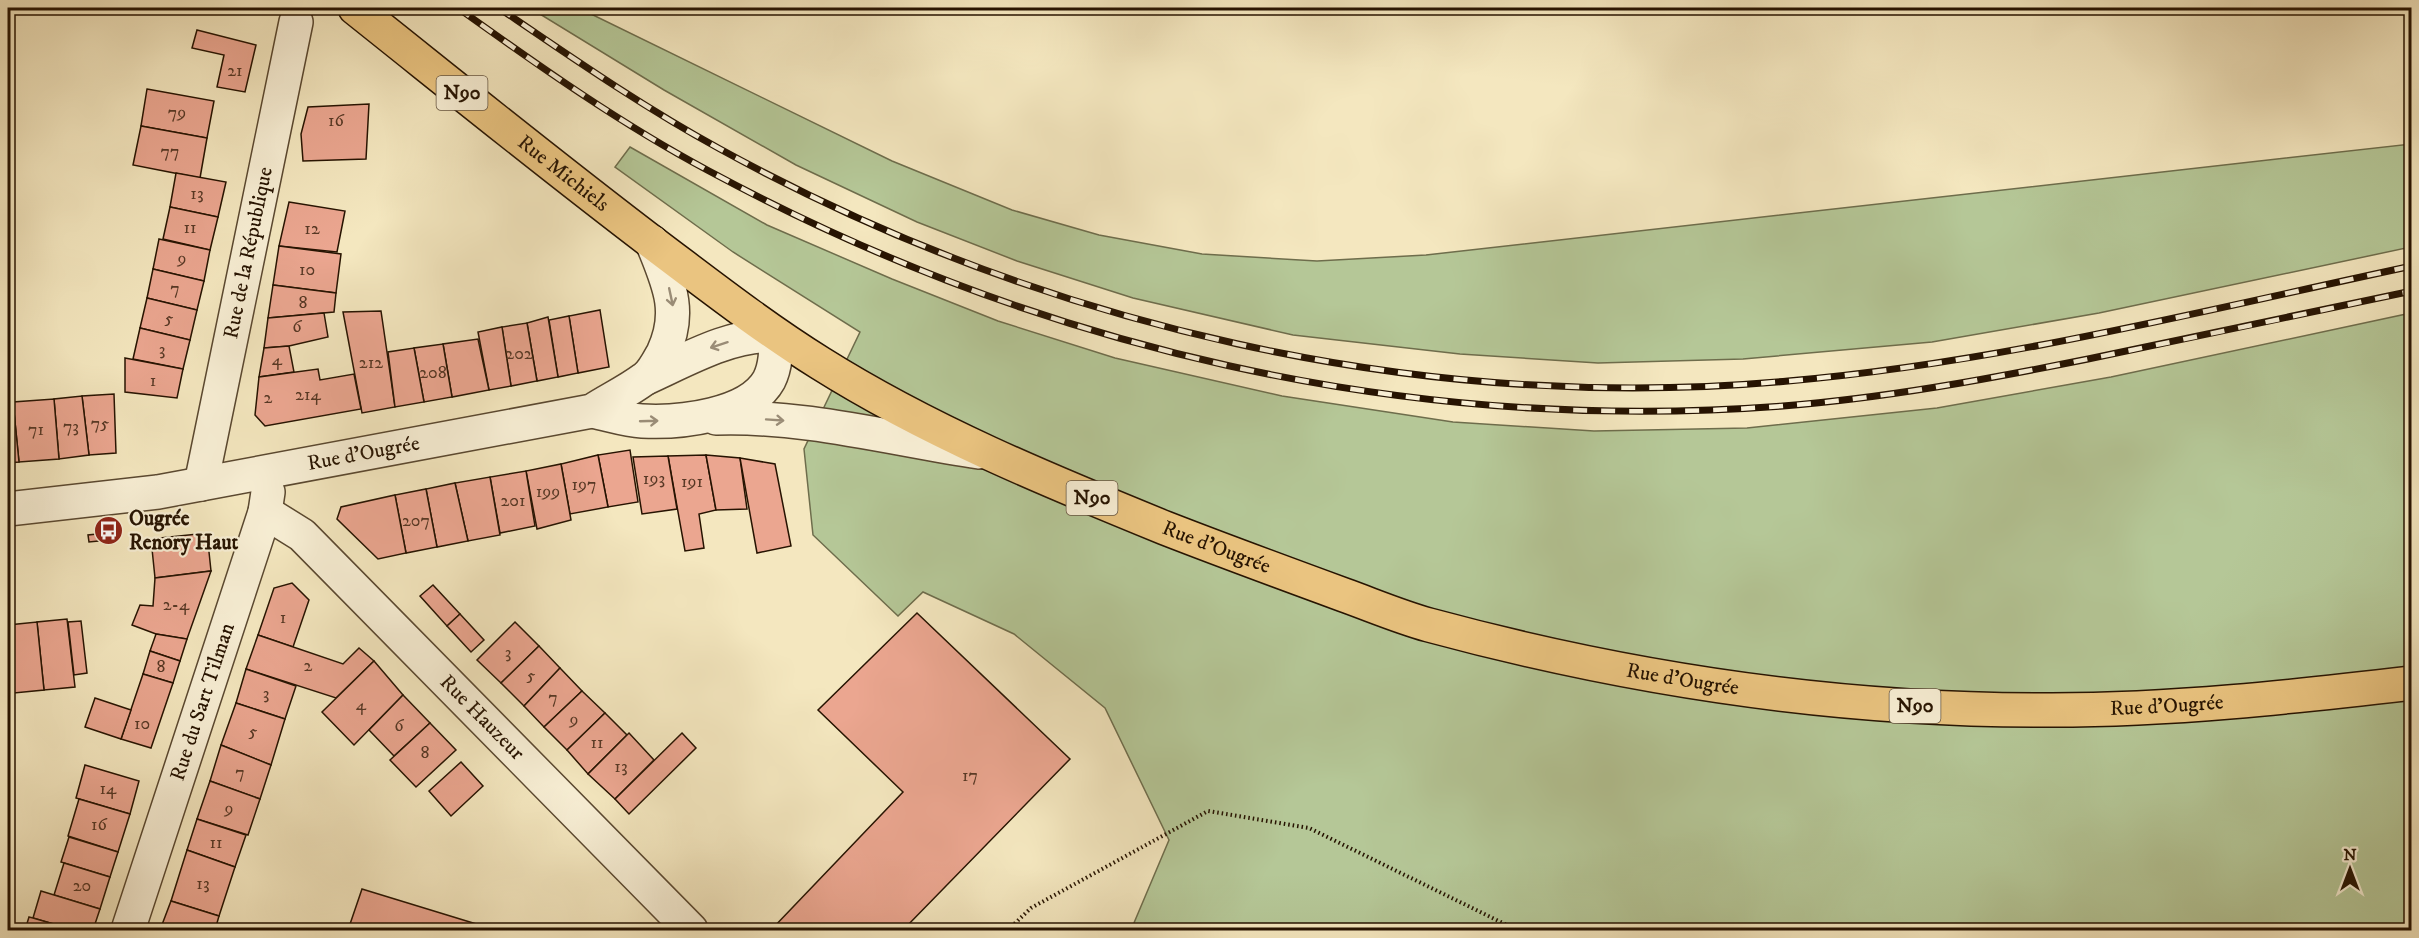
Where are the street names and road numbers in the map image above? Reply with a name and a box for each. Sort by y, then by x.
road number: N90 [436,76,488,110]
street label: Rue Michiels [512,130,614,218]
street label: Rue de la République [218,164,279,341]
street label: Rue d'Ougrée [305,430,422,477]
road number: N90 [1066,481,1118,515]
street label: Rue d'Ougrée [1158,515,1274,580]
street label: Rue du Sart Tilman [165,620,241,784]
street label: Rue d'Ougrée [1624,658,1741,702]
street label: Rue Hauzeur [434,669,530,766]
road number: N90 [1890,689,1940,723]
street label: Rue d'Ougrée [2110,689,2225,722]

